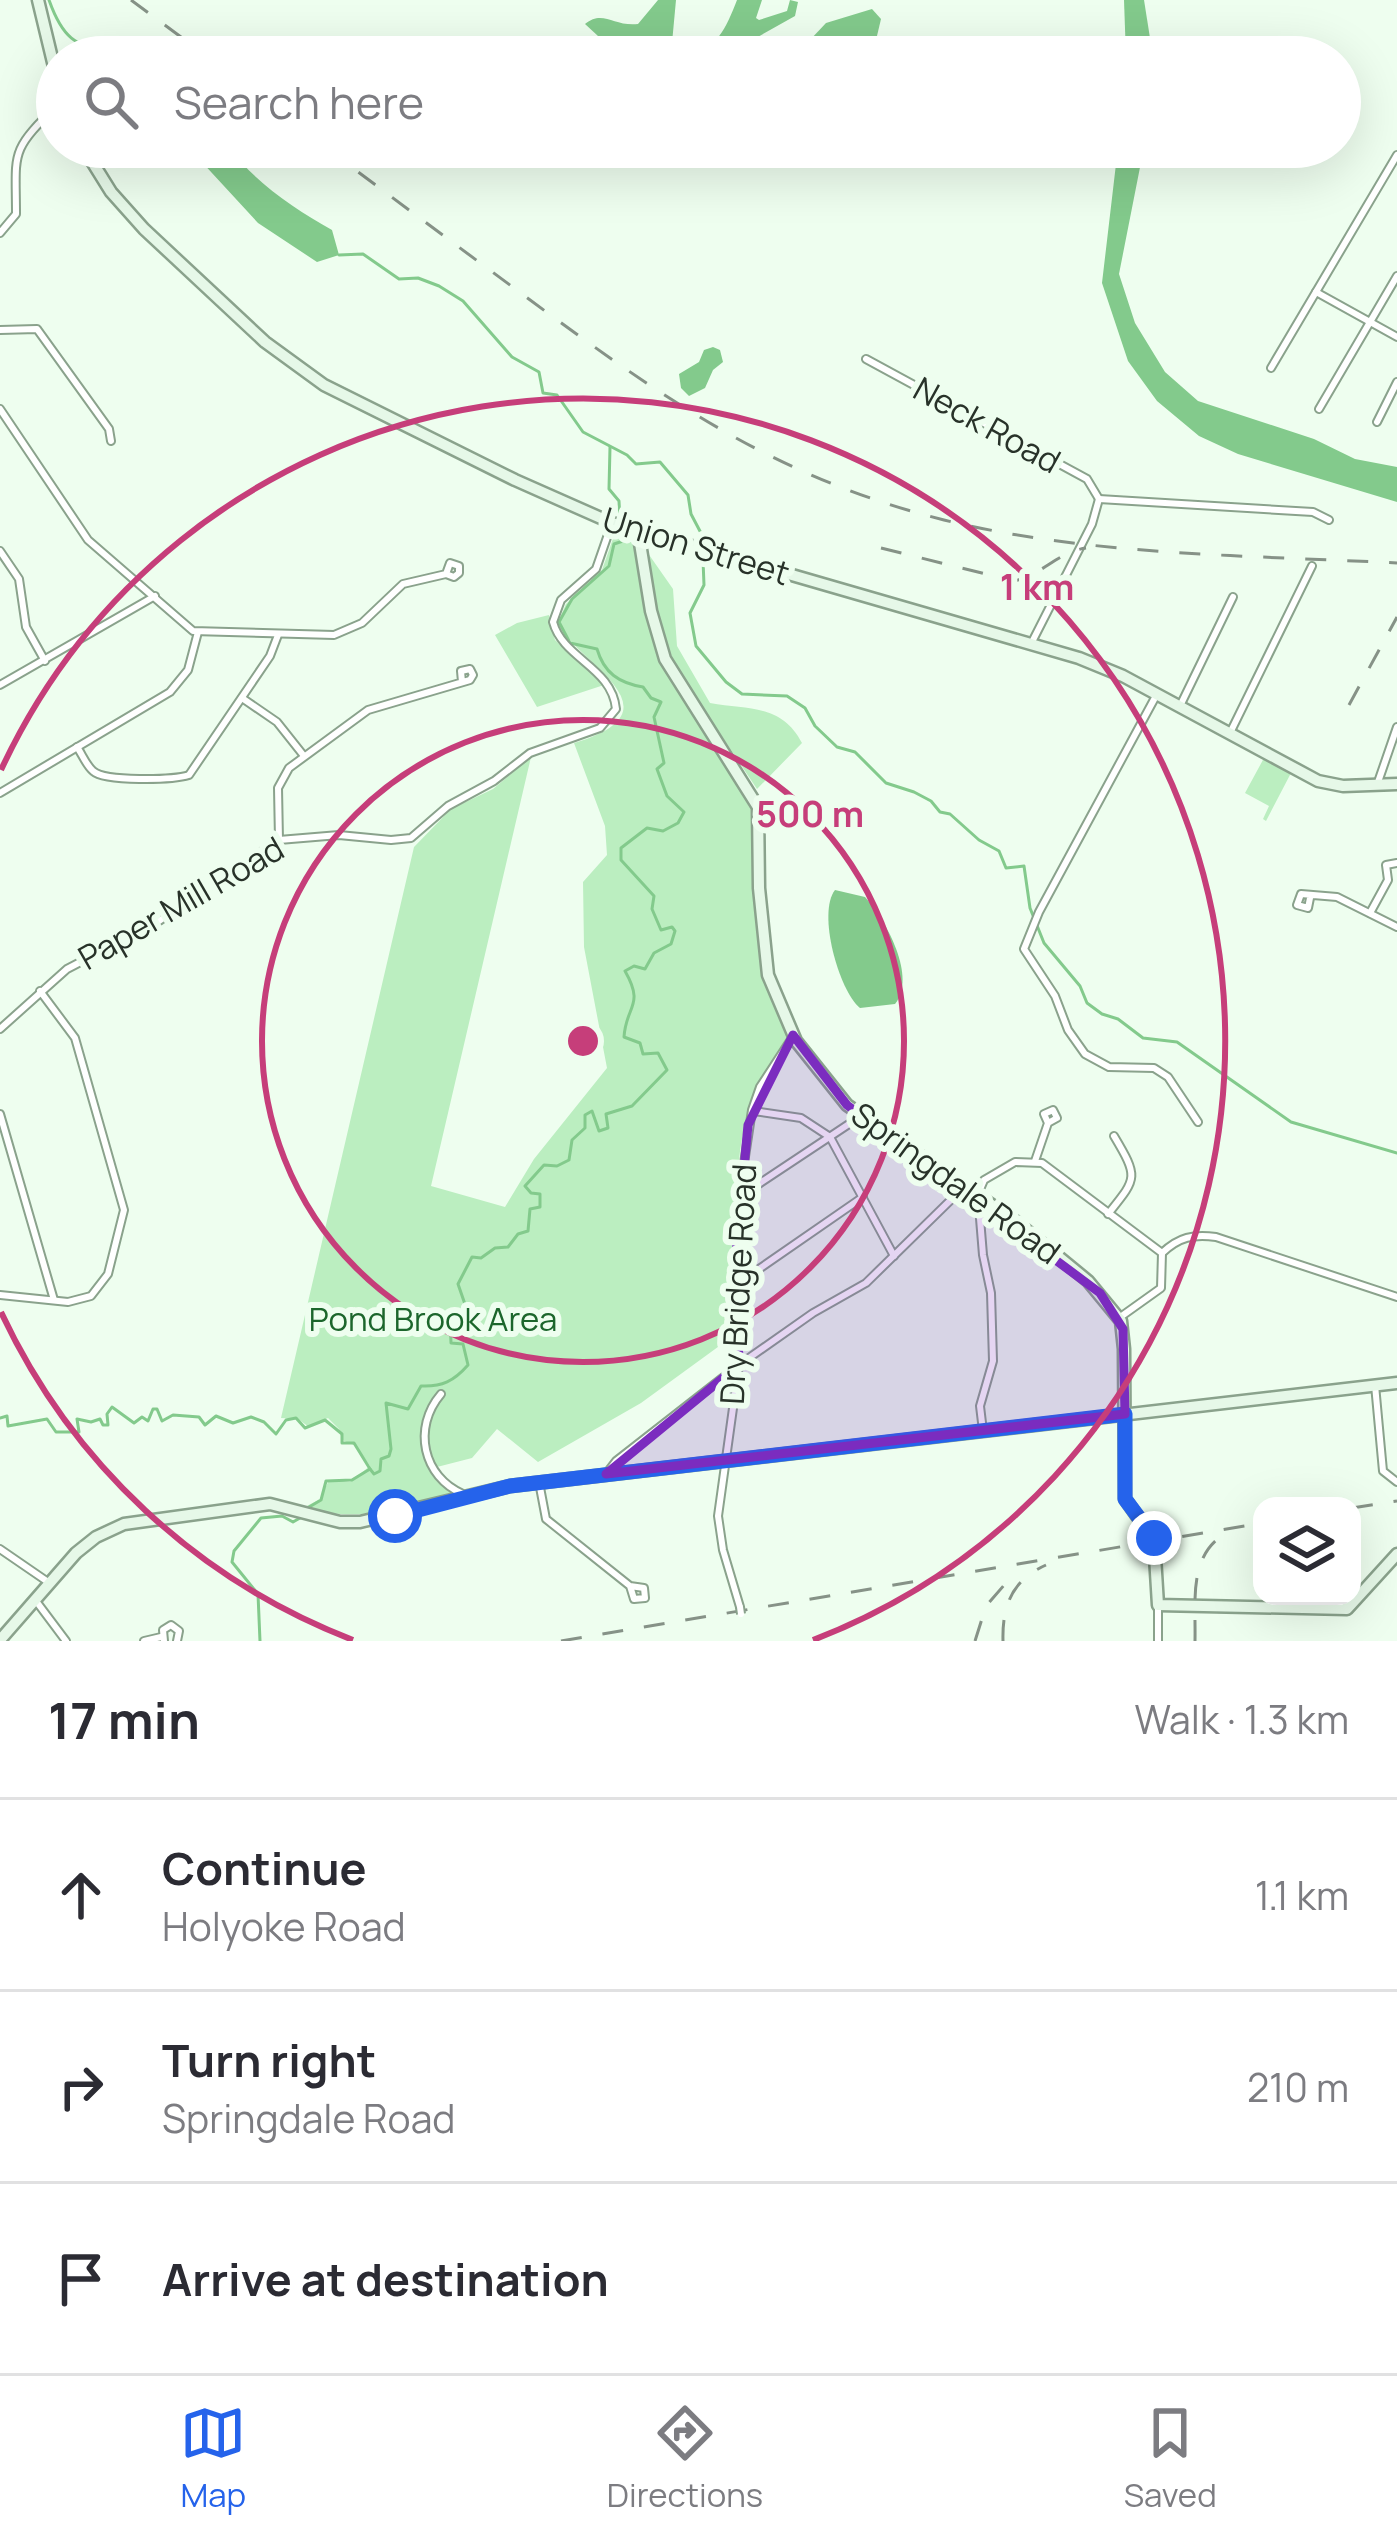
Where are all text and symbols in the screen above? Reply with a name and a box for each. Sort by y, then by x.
search box [36,36,1361,168]
icon: search [78,69,144,135]
text: Search here [174,71,424,133]
street label: Neck Road [906,366,1069,483]
street label: Union Street [597,496,795,595]
text: 1 km [1000,562,1074,611]
text: 500 m [756,789,864,838]
street label: Paper Mill Road [70,825,292,980]
centre of rings [562,1020,604,1062]
street label: Springdale Road [843,1091,1070,1274]
street label: Dry Bridge Road [709,1163,766,1405]
park label: Pond Brook Area [309,1296,557,1341]
route start [368,1489,422,1543]
map controls [1253,1497,1361,1605]
button: layers [1253,1497,1361,1605]
route end [1127,1511,1181,1565]
text: 17 min [48,1685,200,1754]
text: Walk · 1.3 km [1134,1692,1349,1746]
text: Continue [162,1837,367,1899]
icon: ahead [48,1862,114,1928]
text: 1.1 km [1255,1868,1349,1922]
text: Holyoke Road [162,1899,406,1953]
text: Turn right [162,2029,376,2091]
icon: right [48,2054,114,2120]
text: 210 m [1247,2060,1349,2114]
text: Springdale Road [162,2091,455,2145]
icon: arrive [48,2246,114,2312]
text: Arrive at destination [162,2248,609,2310]
tab: Map [180,2400,246,2517]
tab: Directions [607,2400,763,2517]
tab: Saved [1124,2400,1217,2517]

